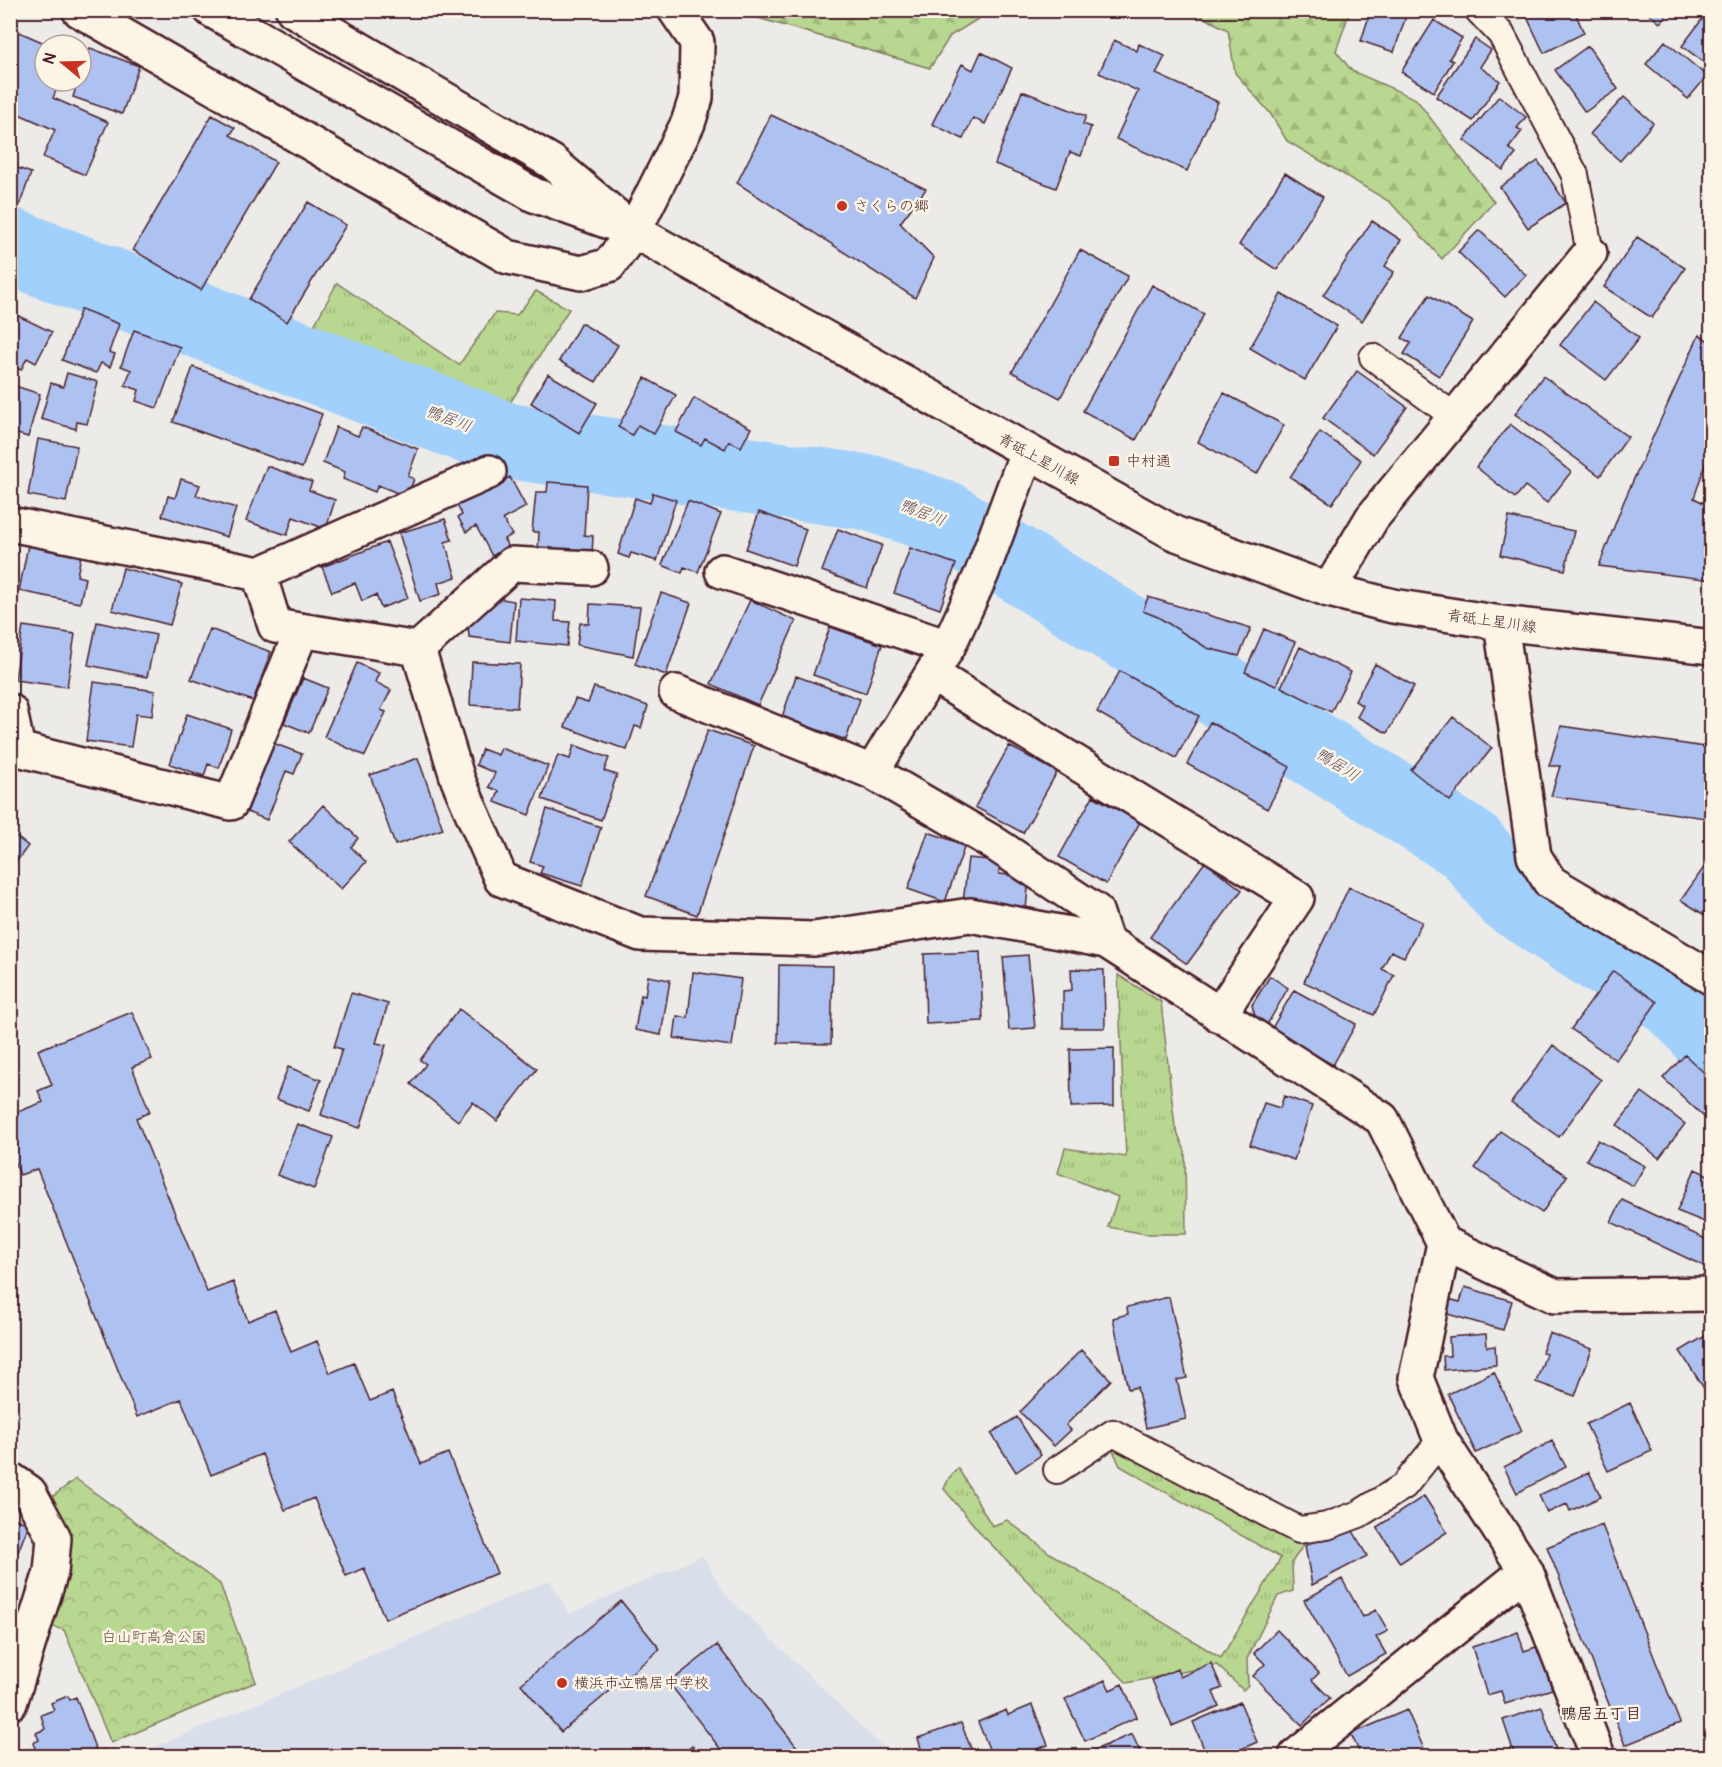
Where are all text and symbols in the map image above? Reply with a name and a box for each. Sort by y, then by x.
north arrow [33,33,93,93]
text: N [39,50,61,67]
place label: さくらの郷 [854,197,929,216]
marker: さくらの郷 [835,199,849,213]
water label: 鴨居川 [423,401,475,437]
street label: 青砥上星川線 [995,429,1083,490]
place label: 中村通 [1126,452,1171,471]
marker: 中村通 [1107,454,1121,468]
water label: 鴨居川 [897,495,949,531]
street label: 青砥上星川線 [1446,606,1538,637]
water label: 鴨居川 [1312,744,1363,786]
park label: 白山町高倉公園 [101,1628,207,1647]
place label: 横浜市立鴨居中学校 [574,1674,709,1693]
marker: 横浜市立鴨居中学校 [555,1676,569,1690]
district label: 鴨居五丁目 [1561,1704,1641,1724]

